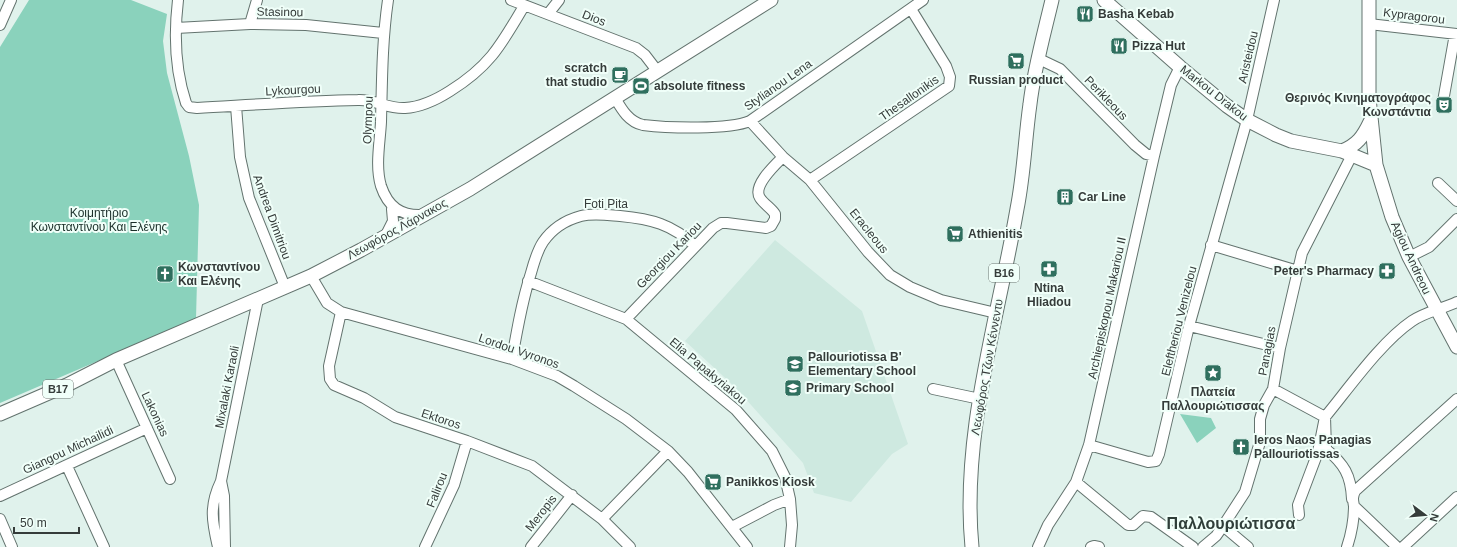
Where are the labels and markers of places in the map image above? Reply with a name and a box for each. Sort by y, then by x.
restaurant icon: Basha Kebab [1075,4,1095,24]
place label: Basha Kebab [1098,7,1174,21]
restaurant icon: Pizza Hut [1109,36,1129,56]
place label: Pizza Hut [1132,39,1185,53]
supermarket icon: Russian product [1006,51,1026,71]
place label: scratch that studio [546,61,607,89]
cafe icon: scratch that studio [610,65,630,85]
place label: Russian product [969,73,1063,87]
sports icon: absolute fitness [631,76,651,96]
place label: absolute fitness [654,79,746,93]
place label: Θερινός Κινηματογράφος Κωνστάντια [1285,91,1432,119]
theatre icon: Θερινός Κινηματογράφος Κωνστάντια [1434,95,1454,115]
building icon: Car Line [1055,187,1075,207]
place label: Car Line [1078,190,1126,204]
supermarket icon: Athienitis [945,224,965,244]
place label: Athienitis [968,227,1023,241]
pharmacy icon: Ntina Hliadou [1039,259,1059,279]
place label: Κωνσταντίνου Και Ελένης [178,260,260,288]
pharmacy icon: Peter's Pharmacy [1377,261,1397,281]
church icon: Κωνσταντίνου Και Ελένης [155,264,175,284]
place label: Peter's Pharmacy [1274,264,1374,278]
place label: Ntina Hliadou [1027,281,1071,309]
place label: Pallouriotissa B' Elementary School [808,350,916,378]
school or university icon: Pallouriotissa B' Elementary School [785,354,805,374]
place icon: Πλατεία Παλλουριώτισσας [1203,363,1223,383]
school or university icon: Primary School [783,378,803,398]
place label: Primary School [806,381,894,395]
place label: Πλατεία Παλλουριώτισσας [1162,385,1264,413]
place label: Ieros Naos Panagias Pallouriotissas [1254,433,1372,461]
church icon: Ieros Naos Panagias Pallouriotissas [1231,437,1251,457]
supermarket icon: Panikkos Kiosk [703,472,723,492]
place label: Panikkos Kiosk [726,475,815,489]

